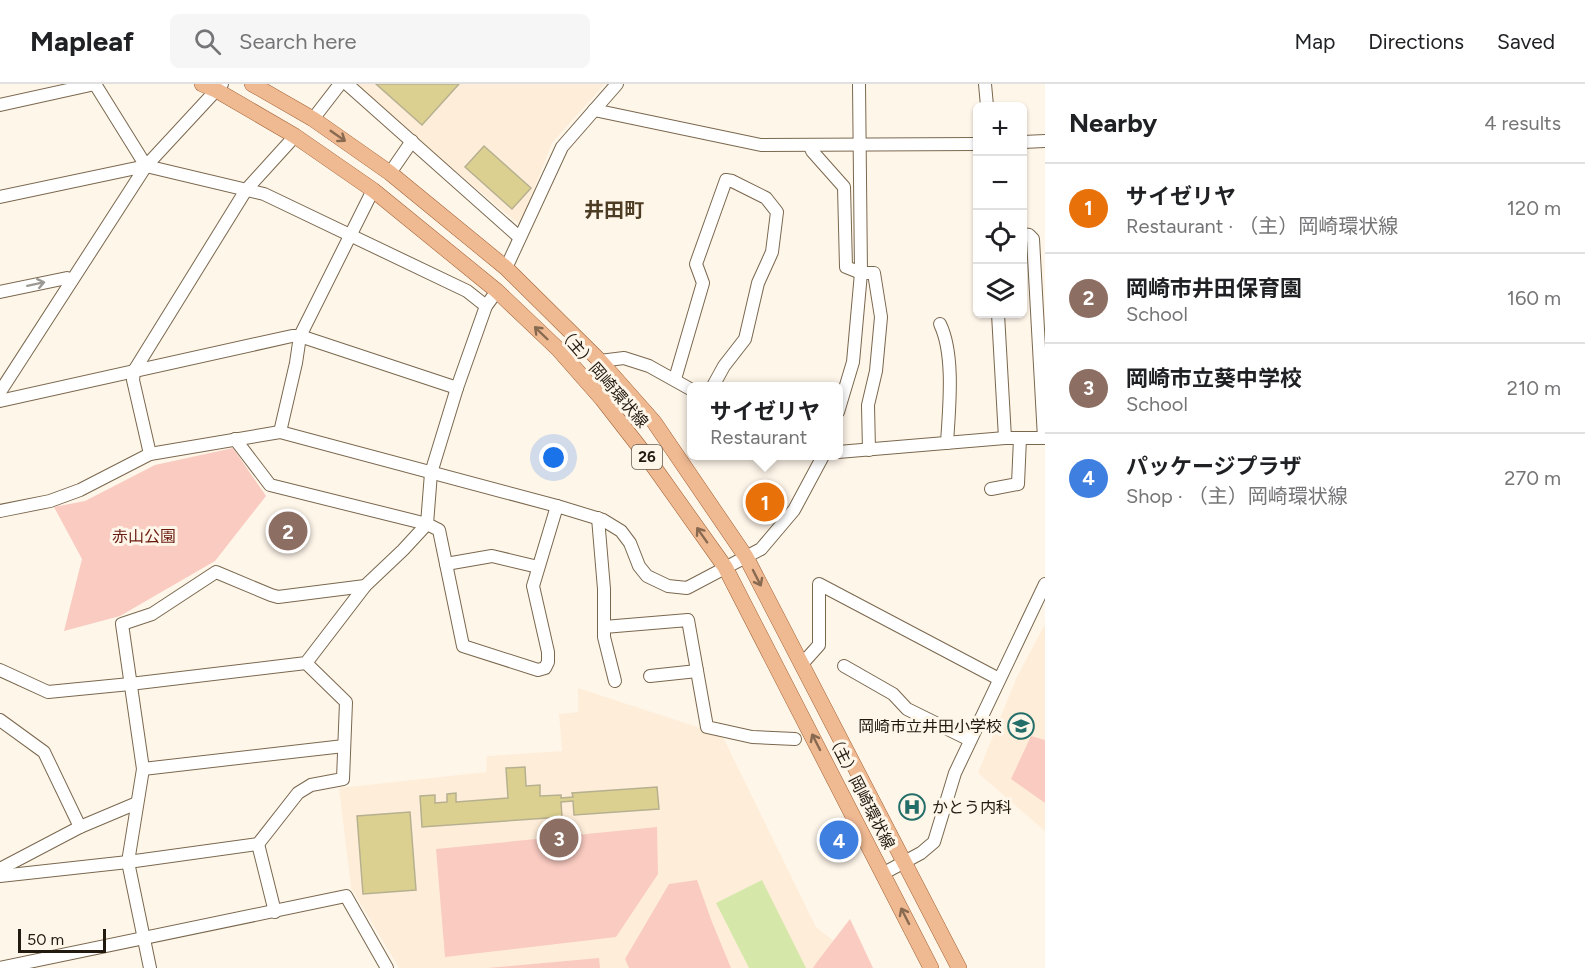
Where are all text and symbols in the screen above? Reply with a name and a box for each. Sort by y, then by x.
search box [170,14,590,68]
text: Mapleaf [30,24,134,58]
icon: search [191,25,224,58]
text: Search here [239,28,357,55]
text: Map [1294,29,1335,54]
text: Directions [1368,29,1464,54]
text: Saved [1497,29,1555,54]
map controls [973,102,1027,318]
button: + [973,102,1027,156]
text: Nearby [1069,107,1157,139]
text: 4 results [1484,111,1561,135]
one-way arrow [329,130,346,142]
button: − [973,156,1027,210]
text: サイゼリヤ [1126,183,1236,210]
text: 1 [1084,196,1093,220]
text: 120 m [1507,196,1561,220]
district label: 井田町 [584,198,644,222]
button: locate [973,210,1027,264]
text: Restaurant · （主）岡崎環状線 [1126,214,1398,238]
button: layers [973,264,1027,318]
text: 岡崎市井田保育園 [1126,275,1302,302]
one-way arrow [27,278,46,290]
text: 2 [1083,286,1094,310]
text: 160 m [1507,286,1561,310]
text: School [1126,302,1188,326]
street label: （主）岡崎環状線 [554,322,652,432]
one-way arrow [534,326,549,341]
text: 岡崎市立葵中学校 [1126,365,1302,392]
text: 3 [1083,376,1094,400]
text: 210 m [1507,376,1561,400]
popup [687,382,843,460]
text: School [1126,392,1188,416]
text: サイゼリヤ [710,398,820,425]
text: Restaurant [710,425,807,449]
your location [539,443,568,472]
road number: 26 [632,445,662,469]
text: パッケージプラザ [1126,453,1302,480]
text: 4 [1082,466,1095,490]
text: 270 m [1504,466,1561,490]
pin: 1 [746,480,784,524]
text: Shop · （主）岡崎環状線 [1126,484,1348,508]
pin: 2 [268,508,308,554]
park label: 赤山公園 [112,527,176,546]
one-way arrow [696,527,708,543]
one-way arrow [752,569,764,587]
school or university icon: 岡崎市立井田小学校 [1006,711,1036,741]
place label: 岡崎市立井田小学校 [858,717,1002,736]
street label: （主）岡崎環状線 [823,730,899,852]
one-way arrow [810,734,821,752]
hospital icon: かとう内科 [897,792,927,822]
place label: かとう内科 [932,798,1012,817]
pin: 3 [540,816,578,861]
pin: 4 [820,818,858,862]
one-way arrow [899,907,910,925]
scale bar [18,926,106,954]
text: 50 m [27,930,64,949]

